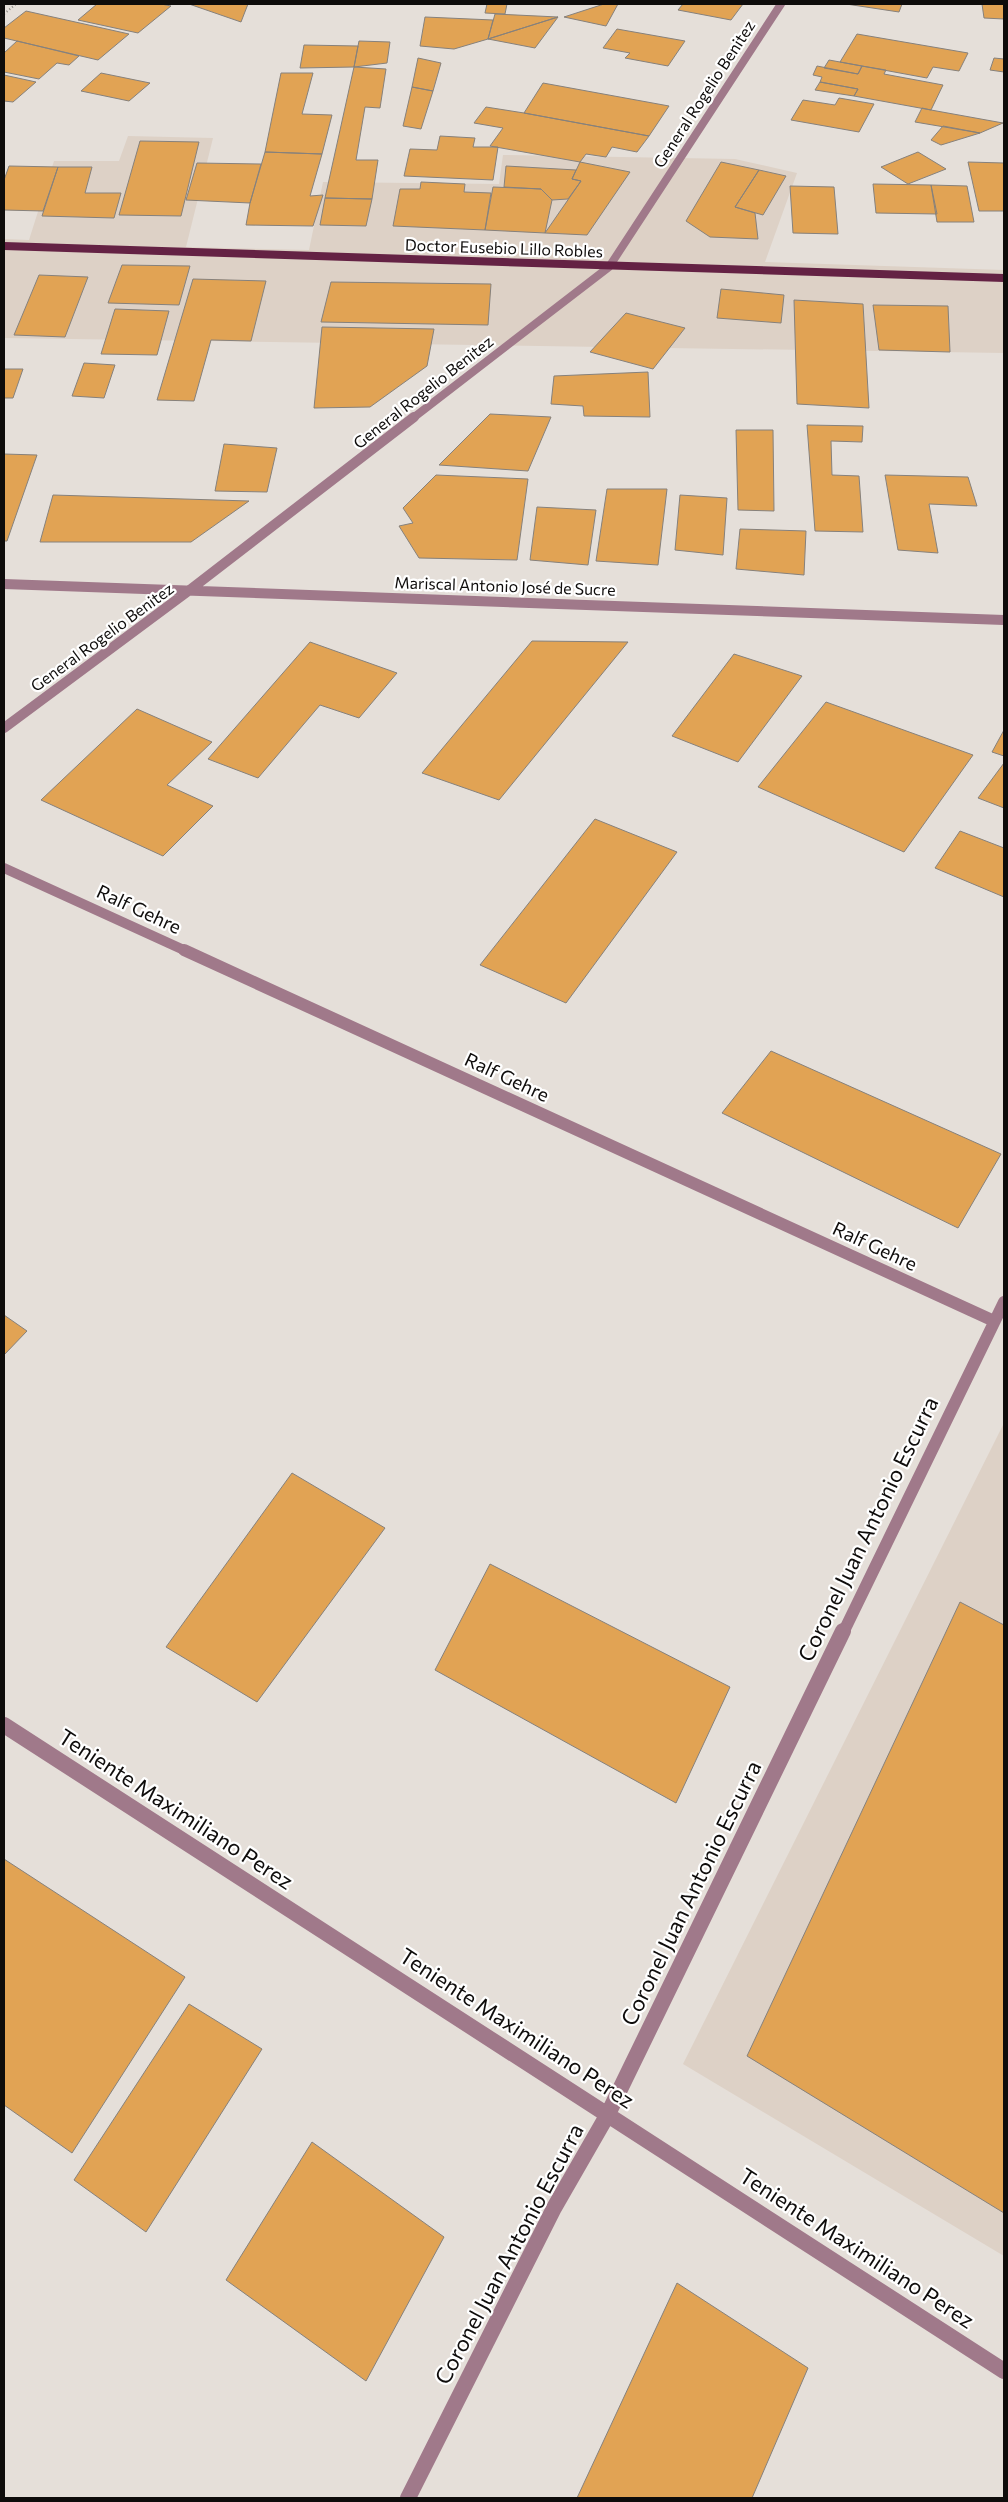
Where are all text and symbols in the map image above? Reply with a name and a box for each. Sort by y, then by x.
street label: General Rogelio Benitez [649,16,758,171]
street label: Doctor Eusebio Lillo Robles [405,235,603,260]
street label: General Rogelio Benitez [349,331,496,452]
street label: Mariscal Antonio José de Sucre [394,572,616,599]
street label: General Rogelio Benitez [27,578,177,695]
street label: Ralf Gehre [93,879,185,938]
street label: Ralf Gehre [461,1047,553,1106]
street label: Ralf Gehre [829,1216,921,1275]
street label: Coronel Juan Antonio Escurra [792,1392,944,1666]
street label: Teniente Maximiliano Perez [54,1723,299,1895]
street label: Coronel Juan Antonio Escurra [615,1756,767,2030]
street label: Teniente Maximiliano Perez [395,1942,640,2114]
street label: Coronel Juan Antonio Escurra [428,2119,589,2389]
street label: Teniente Maximiliano Perez [735,2162,980,2334]

